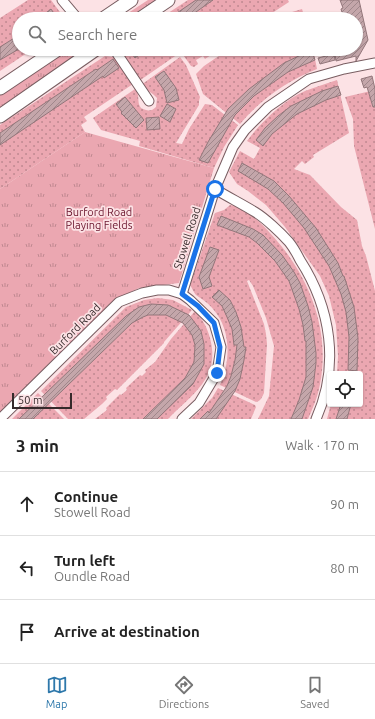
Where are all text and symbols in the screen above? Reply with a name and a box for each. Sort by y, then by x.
search box [12,12,363,56]
icon: search [26,23,48,45]
text: Search here [58,26,137,43]
route start [206,180,224,198]
street label: Stowell Road [171,205,203,271]
park label: Burford Road Playing Fields [66,206,133,231]
street label: Burford Road [47,301,103,357]
route end [208,364,226,382]
map controls [327,371,363,407]
button: locate [327,371,363,407]
scale bar [12,391,72,410]
text: 50 m [18,394,42,406]
text: 3 min [16,436,59,455]
text: Walk · 170 m [285,438,359,452]
text: Continue [54,488,118,505]
icon: ahead [16,493,38,515]
text: 90 m [330,497,359,511]
text: Stowell Road [54,505,131,519]
text: Turn left [54,552,115,569]
icon: left [16,557,38,579]
text: 80 m [330,561,359,575]
text: Oundle Road [54,569,130,583]
icon: arrive [16,621,38,643]
text: Arrive at destination [54,623,200,640]
tab: Map [46,674,68,710]
tab: Directions [159,674,209,710]
tab: Saved [300,674,329,710]

